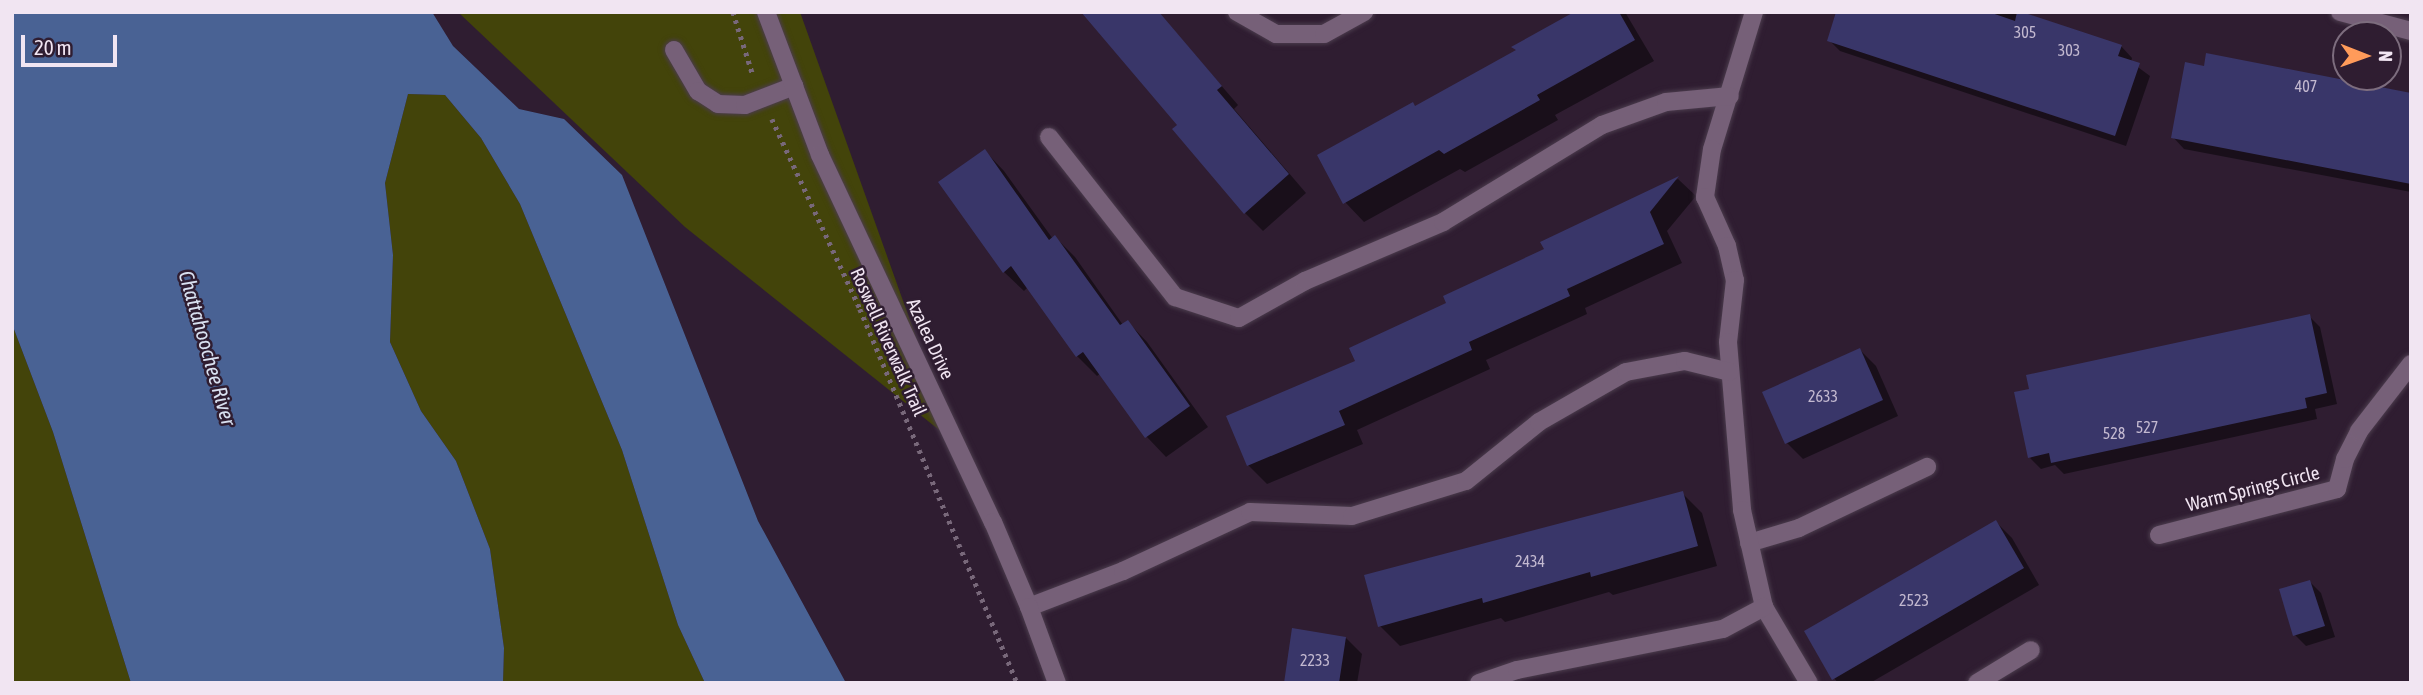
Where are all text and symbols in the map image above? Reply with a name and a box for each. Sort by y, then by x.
scale bar [24,21,121,65]
north arrow [2332,21,2402,91]
house number: 305 [2014,22,2036,42]
text: 20 m [34,35,72,59]
house number: 303 [2058,40,2080,60]
text: N [2375,51,2397,62]
house number: 407 [2295,76,2317,96]
street label: Roswell Riverwalk Trail [845,264,931,420]
water label: Chattahoochee River [174,268,242,428]
street label: Azalea Drive [901,295,959,383]
house number: 2633 [1808,386,1838,406]
house number: 527 [2136,417,2158,437]
house number: 528 [2103,423,2125,443]
street label: Warm Springs Circle [2184,461,2322,517]
house number: 2434 [1515,551,1545,571]
house number: 2523 [1899,590,1929,610]
house number: 2233 [1300,650,1330,670]

